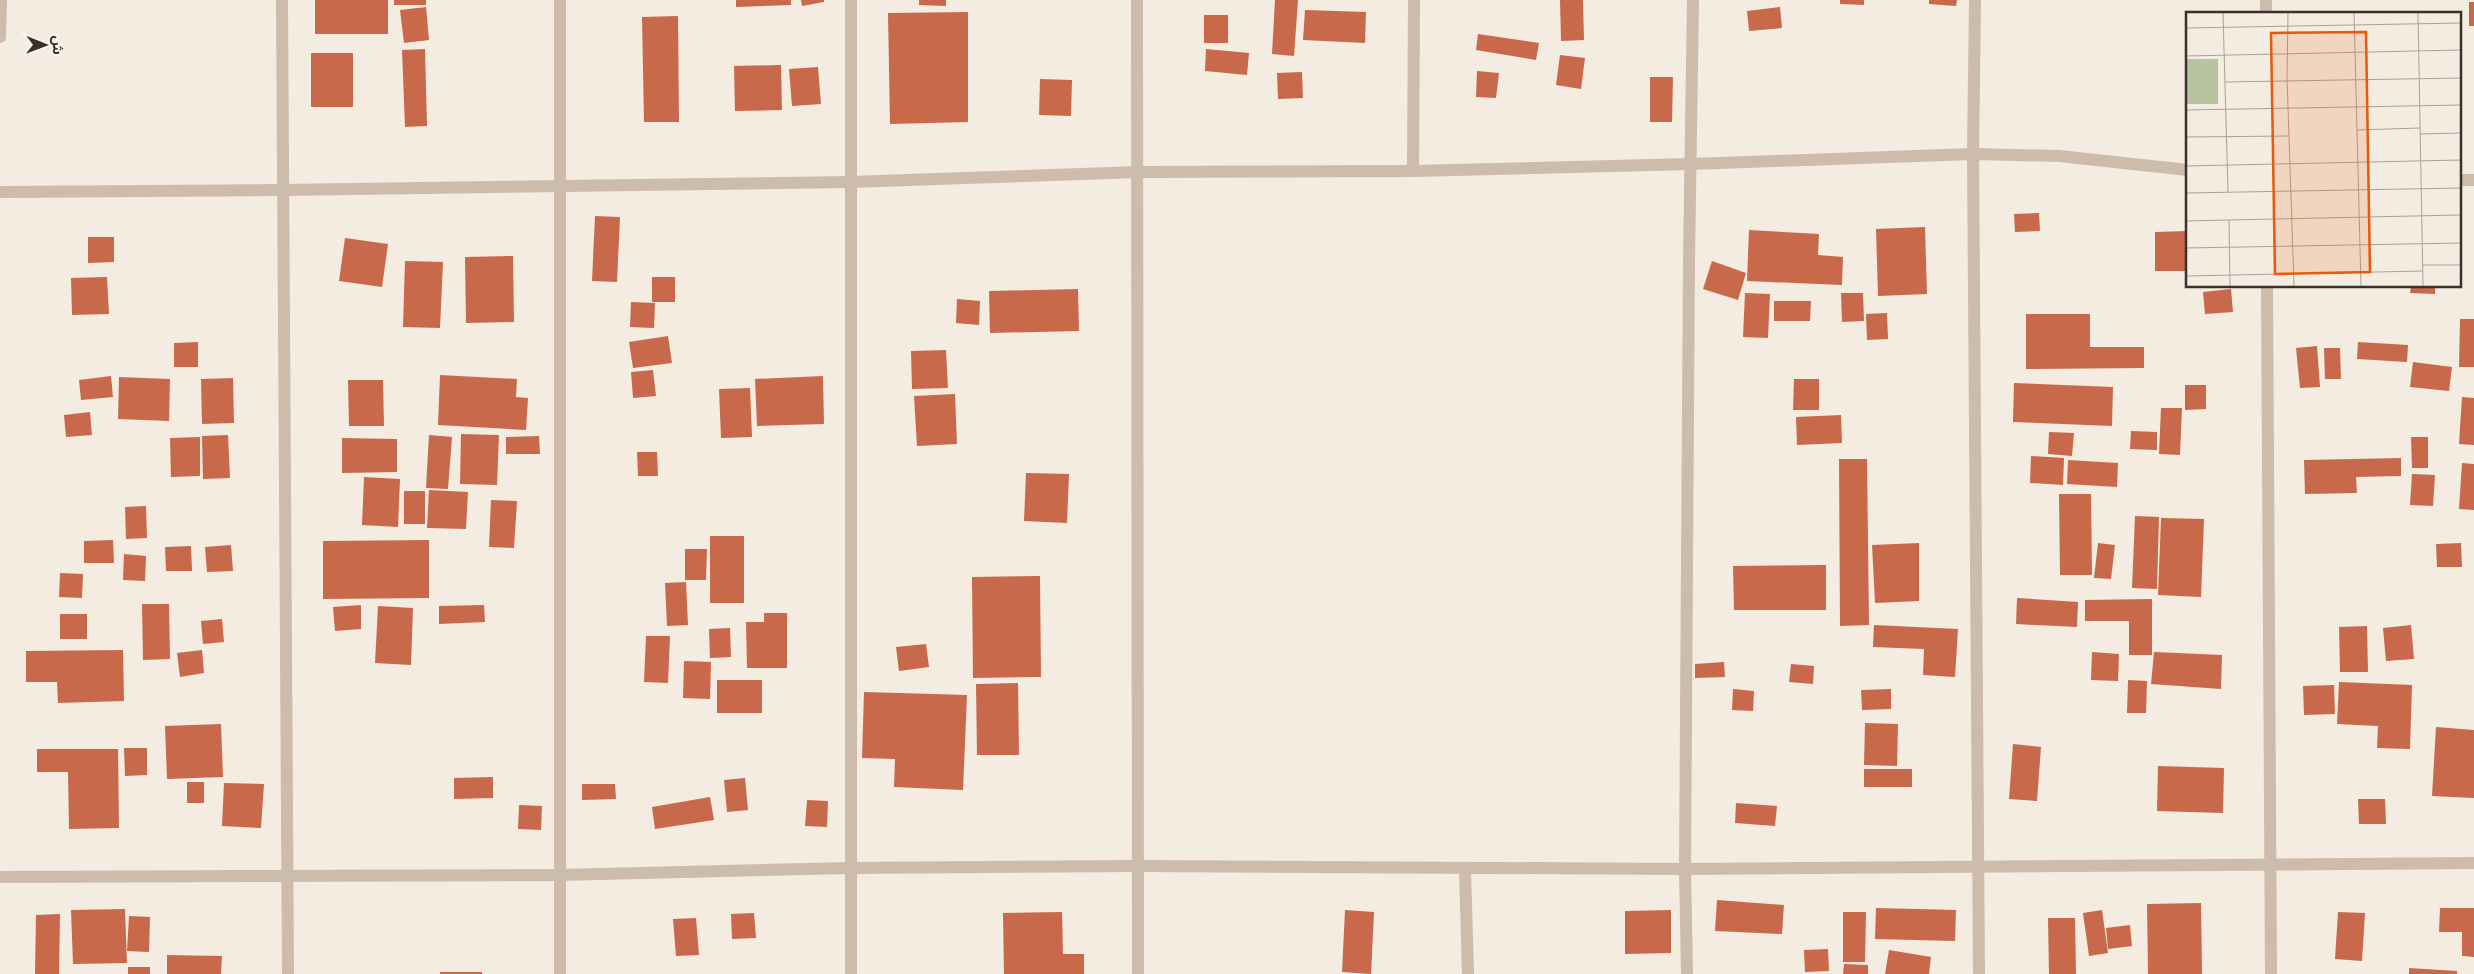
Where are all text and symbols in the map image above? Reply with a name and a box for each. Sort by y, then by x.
inset map [2186,12,2462,288]
north arrow [20,20,70,70]
text: ش [50,35,66,55]

